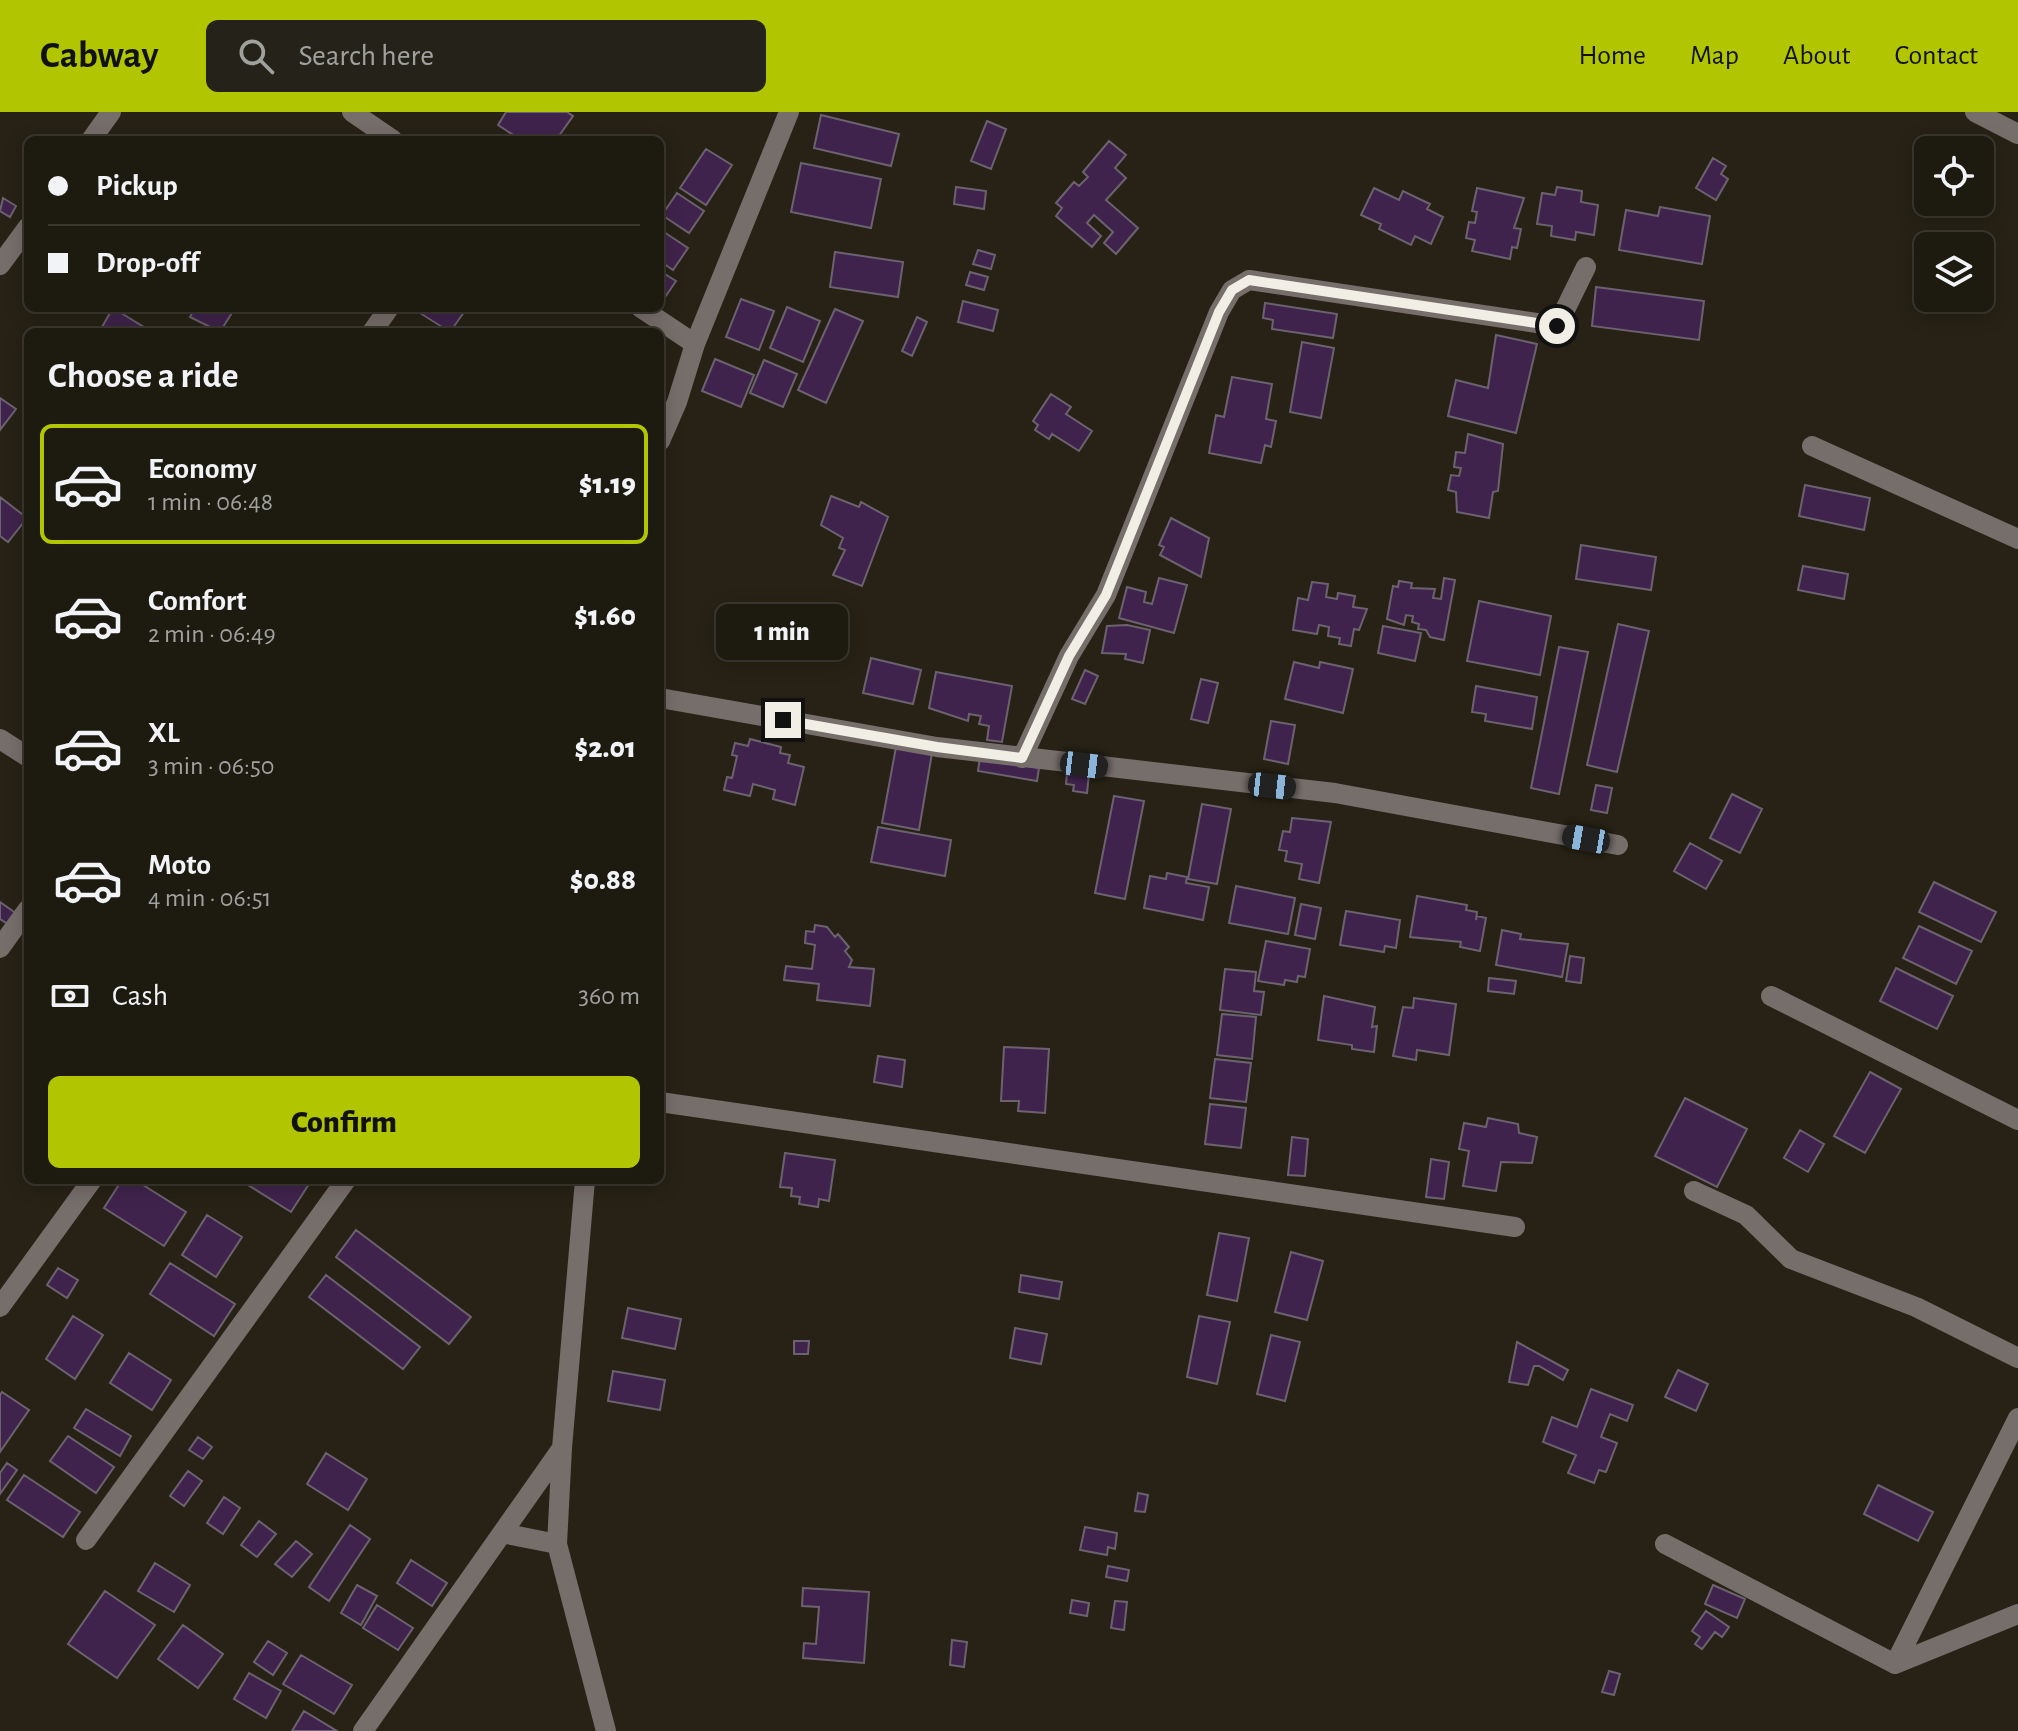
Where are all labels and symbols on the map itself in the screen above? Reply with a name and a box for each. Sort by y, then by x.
route start [1539,308,1575,344]
callout: 1 min [717,604,849,660]
route end [765,702,801,738]
car [1059,750,1109,780]
car [1247,772,1297,800]
car [1560,823,1612,855]

